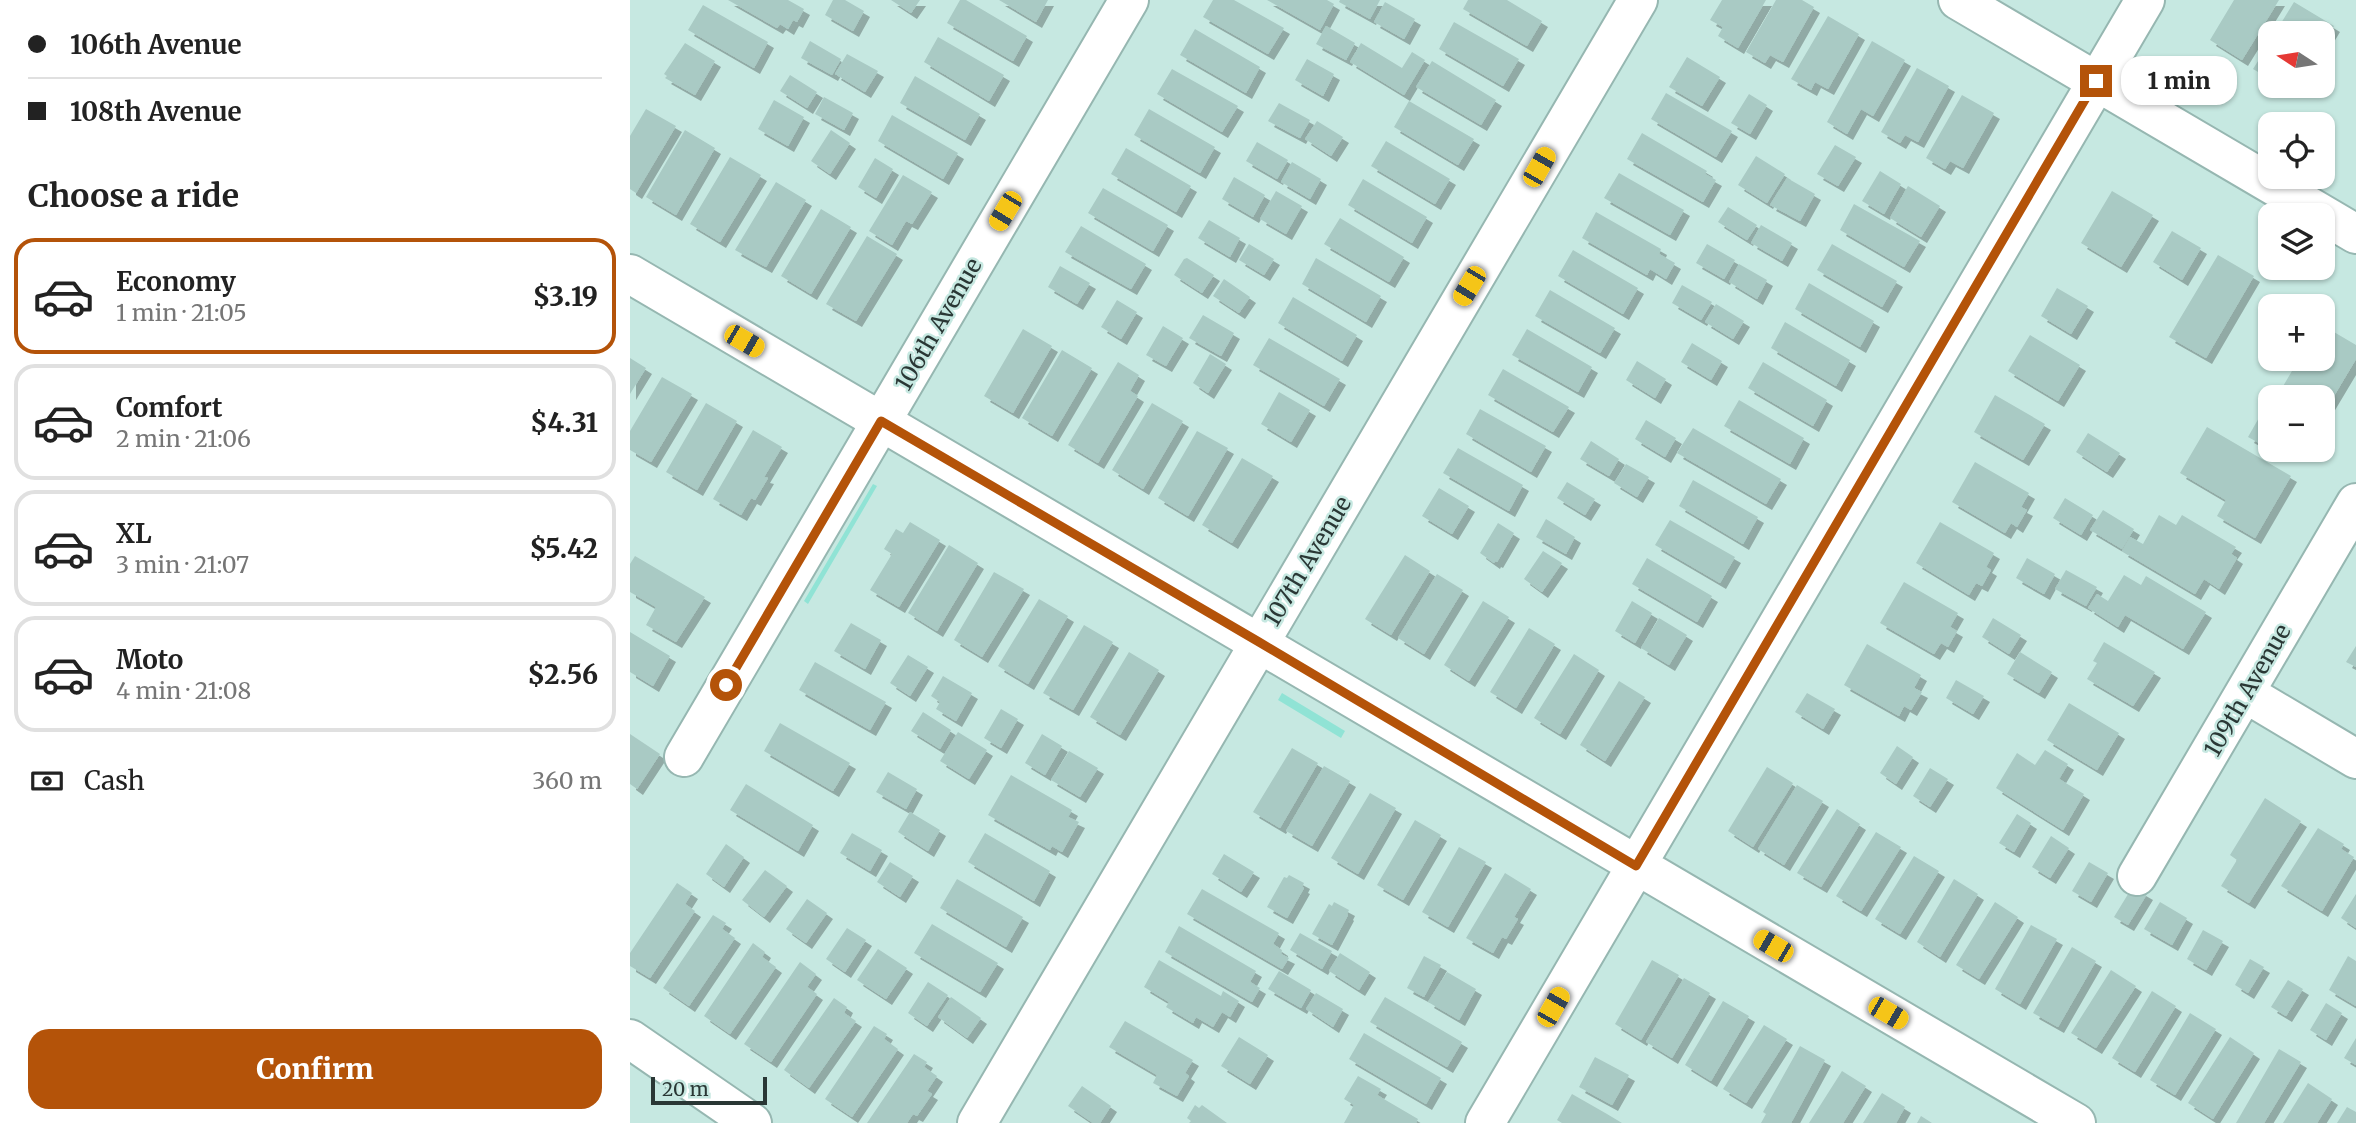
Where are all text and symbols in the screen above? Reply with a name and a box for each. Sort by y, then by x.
north arrow [2258,21,2334,98]
map controls [2258,21,2335,462]
text: 106th Avenue [70,28,242,61]
callout: 1 min [2120,56,2236,106]
route end [2080,65,2112,97]
text: 1 min [2147,66,2211,95]
text: 108th Avenue [70,95,242,128]
button: locate [2258,112,2335,189]
car [1520,144,1559,190]
text: Choose a ride [28,176,239,216]
car [986,188,1025,234]
button: layers [2258,203,2335,280]
street label: 106th Avenue [888,253,988,395]
car [1450,263,1489,309]
icon: car [32,265,95,328]
text: Economy [116,265,236,298]
text: $3.19 [533,280,598,313]
button: + [2258,294,2335,371]
text: 1 min · 21:05 [116,298,247,327]
car [721,321,768,361]
button: − [2258,385,2335,462]
icon: car [32,391,95,454]
text: Comfort [116,391,222,424]
text: $4.31 [530,406,598,439]
text: 2 min · 21:06 [116,424,251,453]
street label: 107th Avenue [1257,491,1357,631]
icon: car [32,517,95,580]
text: XL [116,517,152,550]
text: $5.42 [529,532,598,565]
text: 3 min · 21:07 [116,550,249,579]
street label: 109th Avenue [2197,619,2297,761]
icon: car [32,643,95,706]
text: Moto [116,643,183,676]
text: $2.56 [528,658,598,691]
route start [710,669,742,701]
text: 4 min · 21:08 [116,676,251,705]
icon: cash [28,762,66,800]
text: Cash [84,764,145,797]
text: 360 m [532,766,602,795]
car [1750,926,1797,966]
car [1534,984,1573,1030]
car [1865,993,1912,1033]
button: Confirm [28,1029,602,1109]
scale bar [651,1074,766,1106]
text: 20 m [662,1077,709,1101]

